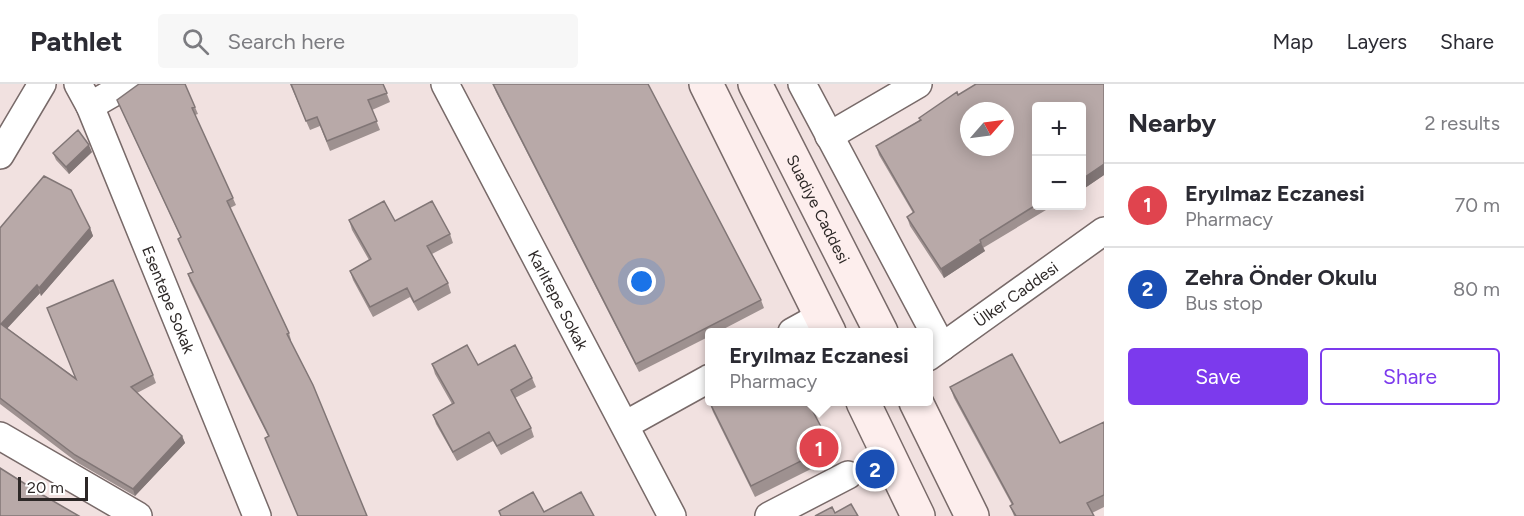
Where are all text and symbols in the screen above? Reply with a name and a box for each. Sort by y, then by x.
search box [158,14,578,68]
text: Pathlet [30,24,122,58]
icon: search [179,25,212,58]
text: Search here [227,28,345,55]
text: Map [1273,29,1313,54]
text: Layers [1346,29,1407,54]
text: Share [1440,29,1494,54]
north arrow [960,102,1014,156]
map controls [1032,102,1086,210]
button: + [1032,102,1086,156]
text: Nearby [1128,107,1216,139]
text: 2 results [1424,111,1500,135]
street label: Suadiye Caddesi [782,152,853,267]
button: − [1032,156,1086,210]
text: Eryılmaz Eczanesi [1185,180,1365,207]
text: 1 [1143,193,1152,217]
text: 70 m [1454,193,1500,217]
text: Pharmacy [1185,207,1273,231]
street label: Esentepe Sokak [138,243,199,356]
street label: Karlıtepe Sokak [524,247,592,354]
street label: Ülker Caddesi [970,258,1062,331]
text: Zehra Önder Okulu [1185,264,1377,291]
your location [627,267,656,296]
text: 2 [1142,277,1153,301]
text: 80 m [1453,277,1500,301]
text: Bus stop [1185,291,1263,315]
popup [705,328,933,406]
text: Eryılmaz Eczanesi [729,342,909,369]
button: Save [1128,348,1308,405]
button: Share [1320,348,1500,405]
text: Pharmacy [729,369,817,393]
pin: 1 [800,426,838,470]
pin: 2 [856,446,894,492]
scale bar [18,474,88,502]
text: 20 m [27,478,64,497]

